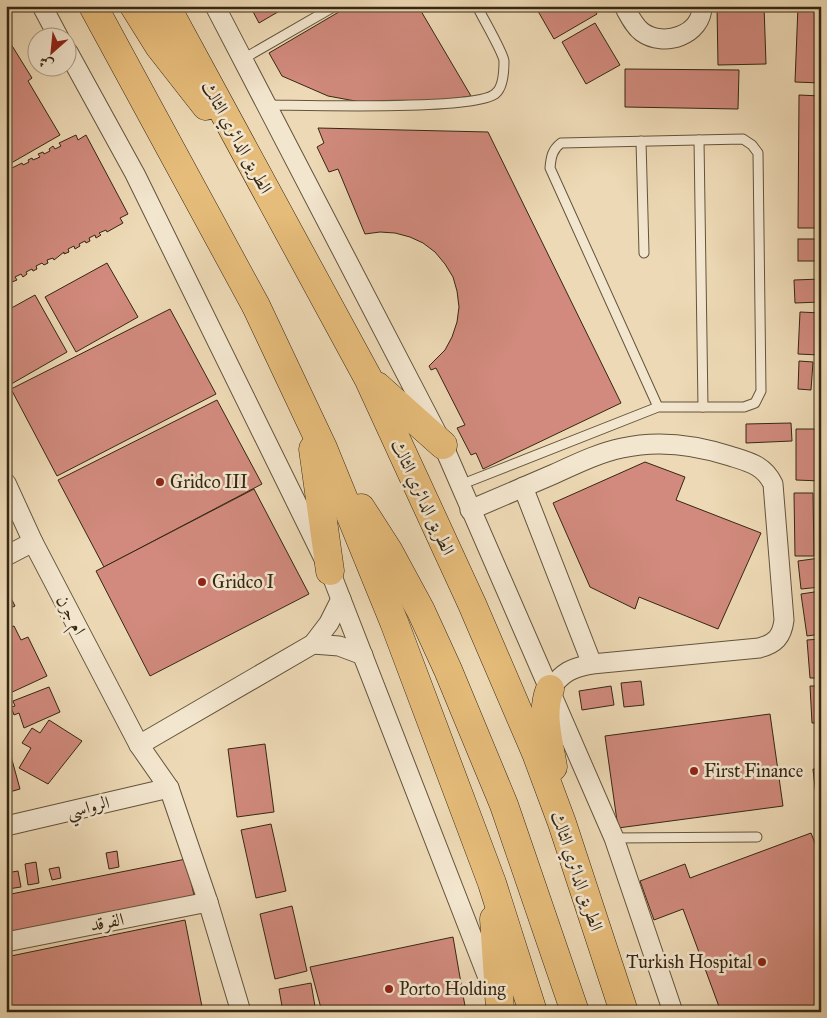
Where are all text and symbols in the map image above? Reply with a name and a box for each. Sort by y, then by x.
north arrow [28,28,78,78]
text: ش [36,52,56,74]
street label: الطريق الدائري الثالث [193,77,277,199]
street label: الطريق الدائري الثالث [383,435,460,560]
place label: Gridco III [170,471,248,493]
marker: Gridco III [154,476,166,488]
place label: Gridco I [212,571,275,593]
marker: Gridco I [196,576,208,588]
street label: ام جرن [47,591,91,641]
place label: First Finance [704,760,803,782]
marker: First Finance [688,765,700,777]
street label: الرواسي [64,791,113,828]
street label: الطريق الدائري الثالث [542,808,608,935]
street label: الفرقد [88,908,126,937]
place label: Turkish Hospital [626,951,752,973]
marker: Turkish Hospital [756,956,768,968]
place label: Porto Holding [399,978,506,1001]
marker: Porto Holding [383,983,395,995]

